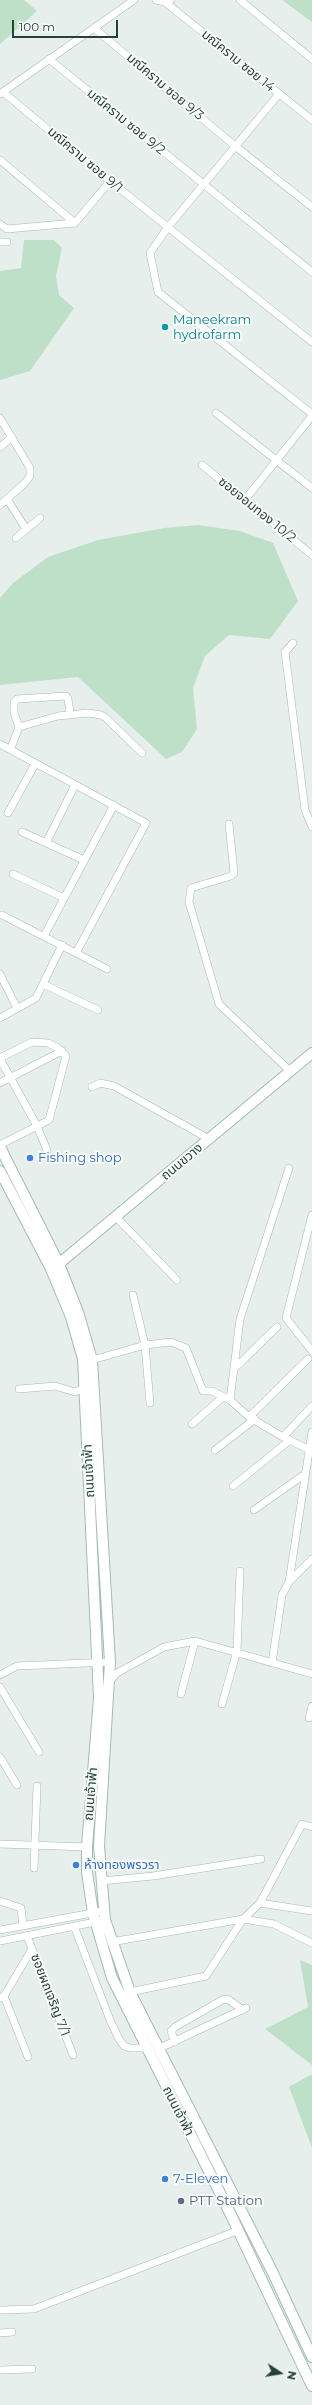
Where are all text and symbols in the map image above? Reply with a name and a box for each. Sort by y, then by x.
scale bar [14,12,120,38]
text: 100 m [19,19,55,34]
street label: มณีคราม ซอย 14 [198,27,278,95]
street label: มณีคราม ซอย 9/3 [123,50,207,124]
street label: มณีคราม ซอย 9/2 [84,86,168,158]
street label: มณีคราม ซอย 9/1 [44,124,126,196]
place label: Maneekram hydrofarm [173,312,251,343]
marker: Maneekram hydrofarm [160,322,170,332]
street label: ซอยจอมทอง 10/2 [215,474,299,546]
street label: ถนนขวาง [158,1140,206,1184]
place label: Fishing shop [38,1150,122,1166]
marker: Fishing shop [25,1153,35,1163]
street label: ถนนเจ้าฟ้า [80,1444,98,1498]
street label: ถนนเจ้าฟ้า [81,1767,101,1821]
place label: ห้างทองพรวรา [84,1857,160,1873]
marker: ห้างทองพรวรา [71,1860,81,1870]
street label: ซอยผถเจริญ 7/1 [27,1952,73,2038]
street label: ถนนเจ้าฟ้า [159,2084,197,2138]
place label: 7-Eleven [173,2171,228,2187]
marker: 7-Eleven [160,2174,170,2184]
place label: PTT Station [189,2193,263,2209]
marker: PTT Station [176,2196,186,2206]
north arrow [260,2353,300,2393]
text: N [284,2370,300,2381]

